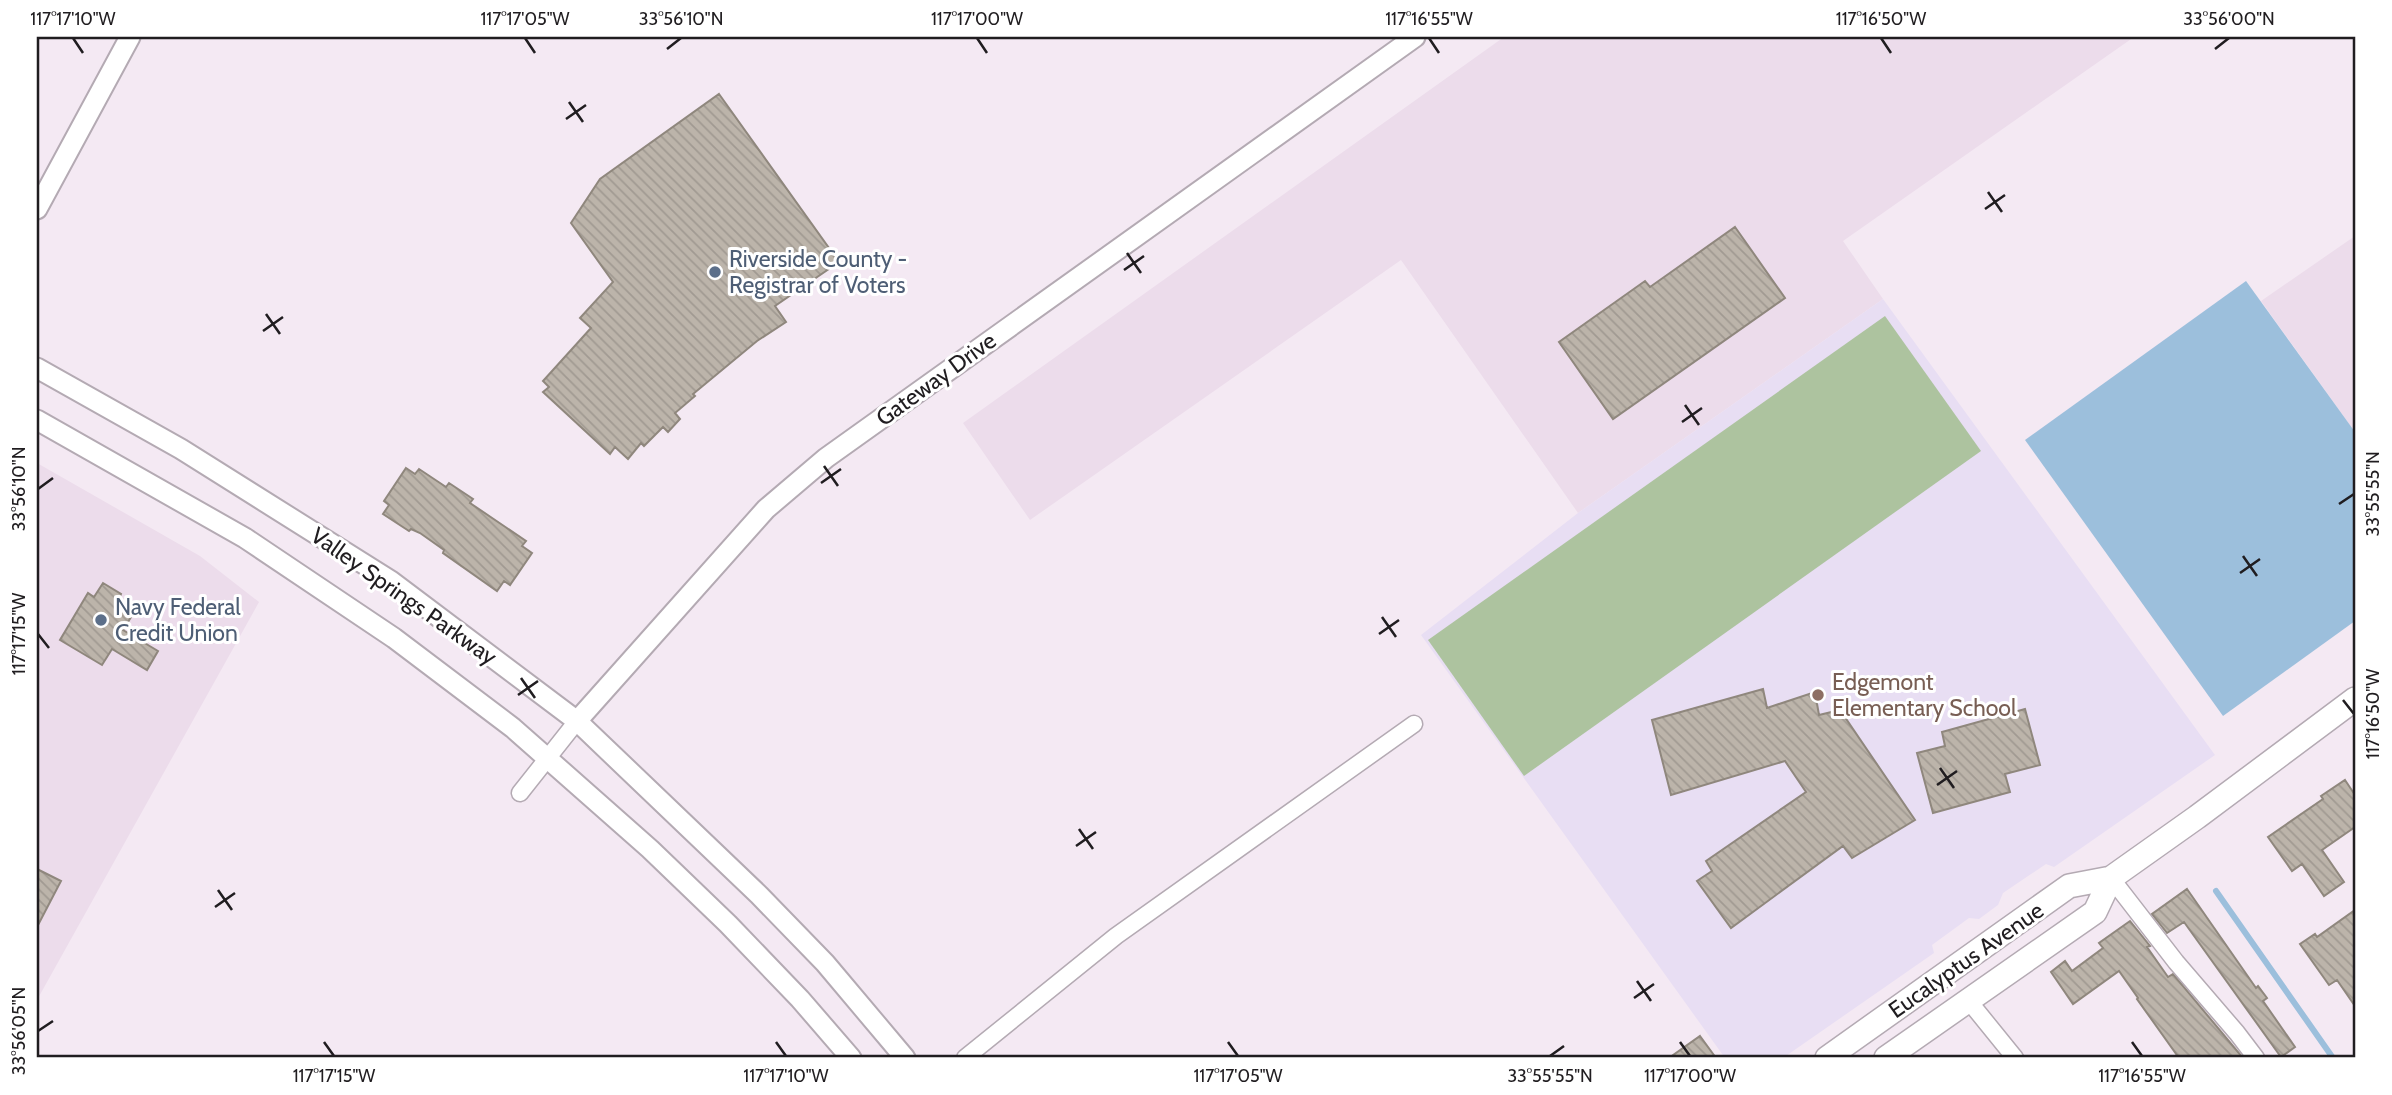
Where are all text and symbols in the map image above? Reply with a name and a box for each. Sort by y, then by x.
text: 117°17'10"W [30,8,116,30]
text: 117°17'05"W [480,8,570,30]
text: 33°56'10"N [639,8,723,30]
text: 117°17'00"W [931,8,1023,30]
text: 117°16'55"W [1385,8,1473,30]
text: 117°16'50"W [1836,8,1926,30]
text: 33°56'00"N [2183,8,2275,30]
place label: Riverside County - Registrar of Voters [729,245,907,299]
marker: Riverside County - Registrar of Voters [707,264,723,280]
street label: Gateway Drive [871,326,1002,432]
text: 33°56'10"N [8,447,30,531]
text: 33°55'55"N [2362,451,2384,537]
street label: Valley Springs Parkway [306,521,503,671]
text: 117°17'15"W [8,593,30,675]
place label: Navy Federal Credit Union [115,593,241,647]
marker: Navy Federal Credit Union [93,612,109,628]
place label: Edgemont Elementary School [1832,668,2017,722]
text: 117°16'50"W [2362,669,2384,759]
marker: Edgemont Elementary School [1810,687,1826,703]
street label: Eucalyptus Avenue [1883,896,2049,1024]
text: 33°56'05"N [8,987,30,1075]
text: 117°17'15"W [293,1065,375,1087]
text: 117°17'10"W [743,1065,829,1087]
text: 117°17'05"W [1193,1065,1283,1087]
text: 33°55'55"N [1507,1065,1593,1087]
text: 117°17'00"W [1644,1065,1736,1087]
text: 117°16'55"W [2098,1065,2186,1087]

